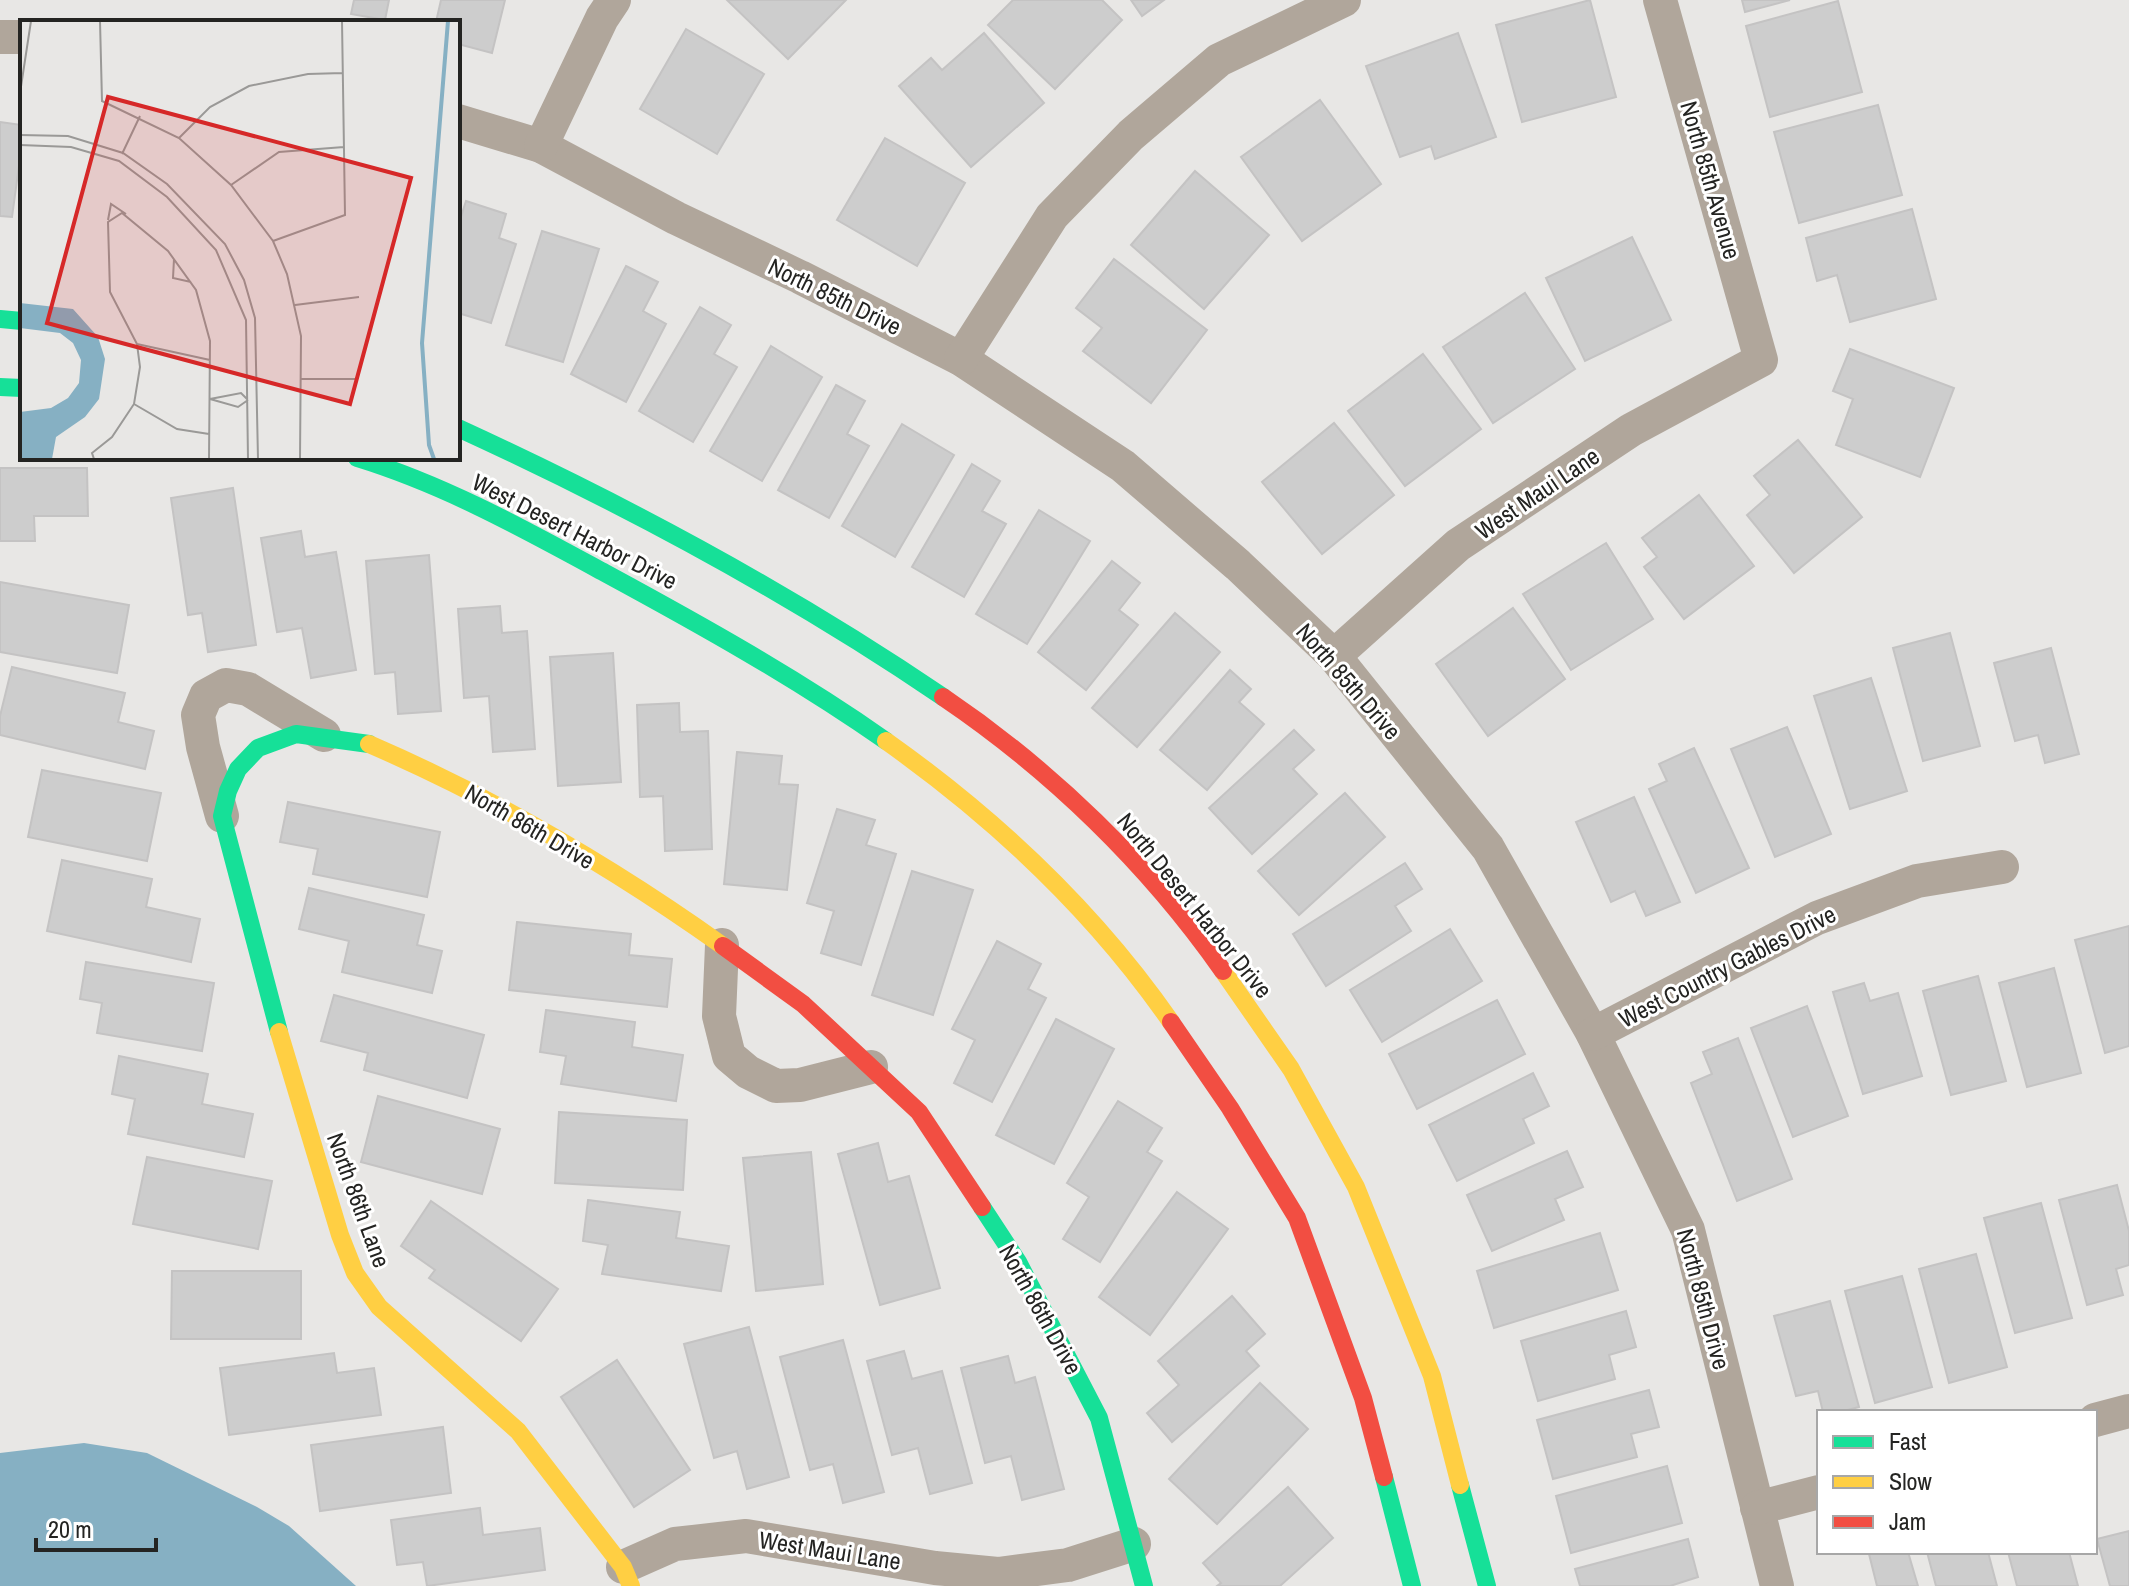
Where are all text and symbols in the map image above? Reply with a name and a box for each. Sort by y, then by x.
inset map [20,20,460,460]
street label: North 85th Avenue [1673,97,1749,263]
street label: North 85th Drive [763,250,907,342]
street label: West Maui Lane [1469,440,1605,546]
street label: West Desert Harbor Drive [467,465,683,597]
street label: North 85th Drive [1290,616,1408,746]
street label: North 86th Drive [459,776,601,876]
street label: North Desert Harbor Drive [1110,806,1280,1004]
street label: West Country Gables Drive [1613,897,1841,1035]
street label: North 86th Lane [320,1128,398,1272]
street label: North 85th Drive [1670,1225,1738,1373]
street label: North 86th Drive [992,1238,1090,1380]
legend [1817,1410,2097,1554]
text: Fast [1889,1425,1927,1457]
text: Slow [1889,1465,1932,1497]
scale bar [36,1502,156,1552]
text: Jam [1889,1505,1926,1537]
text: 20 m [48,1513,92,1545]
street label: West Maui Lane [757,1523,903,1577]

